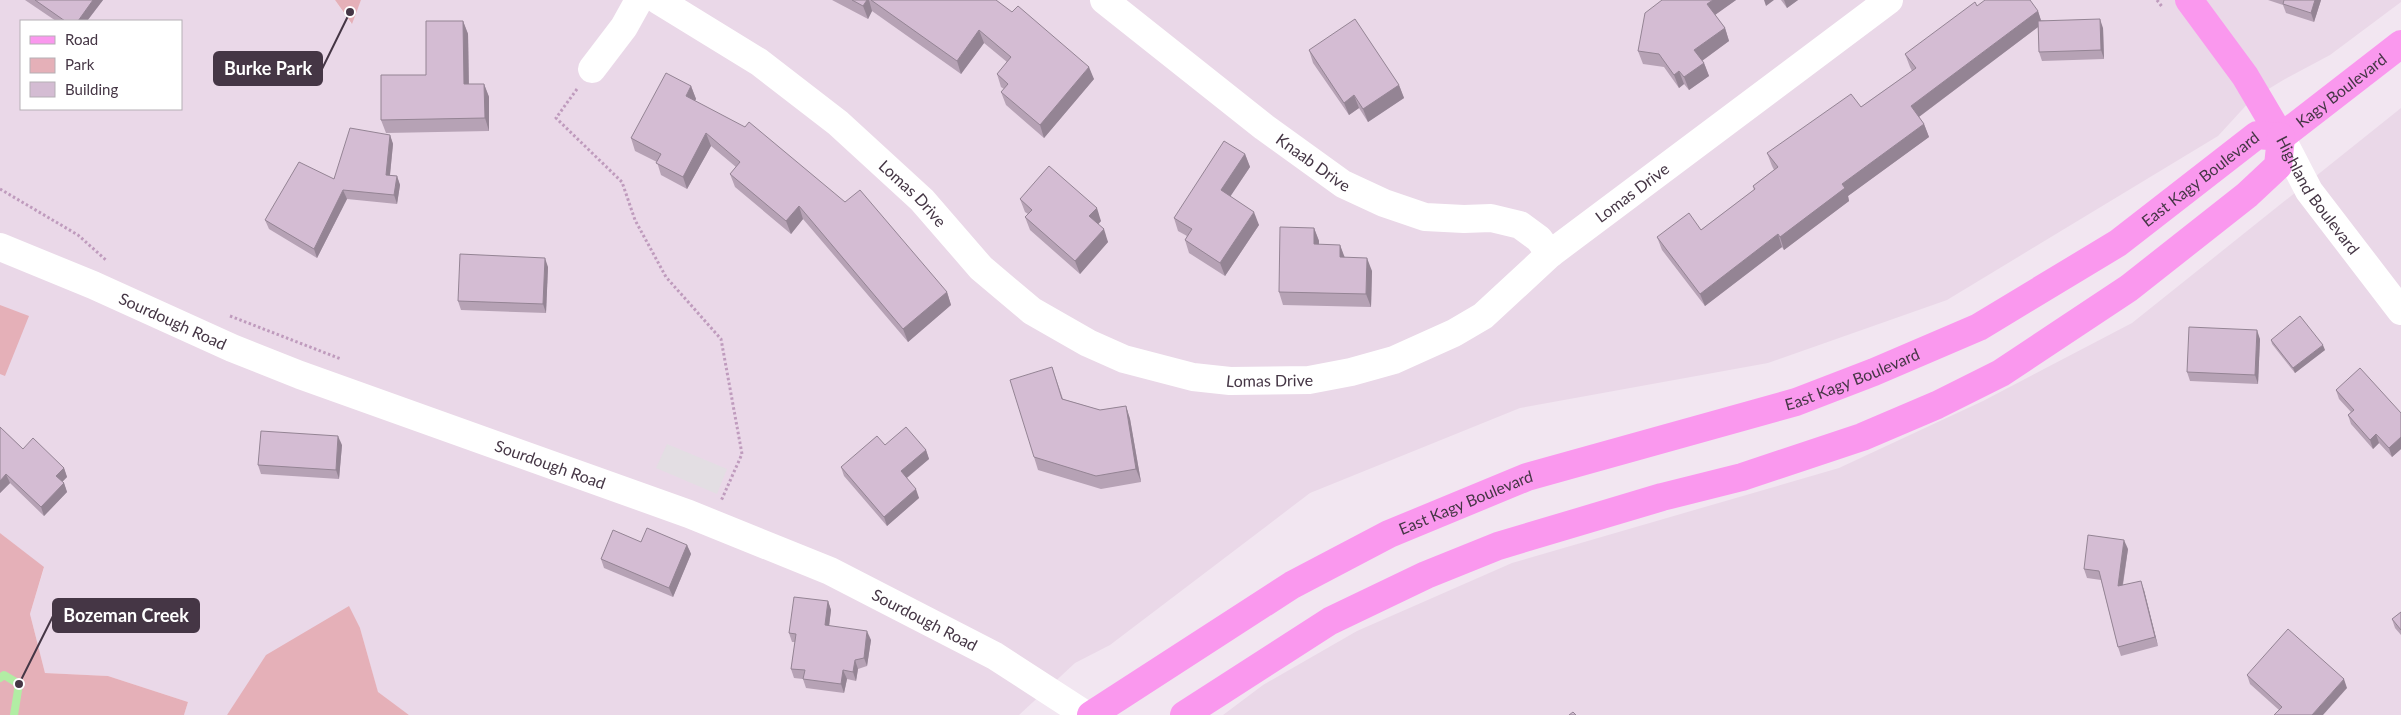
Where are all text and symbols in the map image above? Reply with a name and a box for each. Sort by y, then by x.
legend [20,20,182,110]
text: Road [65,30,98,48]
street label: Kagy Boulevard [2292,49,2390,131]
callout: Burke Park [214,52,322,85]
text: Park [65,55,95,73]
text: Burke Park [224,57,312,79]
text: Building [65,80,118,98]
street label: East Kagy Boulevard [2138,127,2263,230]
street label: Knaab Drive [1273,129,1353,195]
street label: Highland Boulevard [2273,132,2364,258]
street label: Lomas Drive [876,156,951,230]
street label: Lomas Drive [1591,158,1672,226]
street label: Sourdough Road [116,288,230,353]
street label: East Kagy Boulevard [1782,344,1922,414]
street label: Lomas Drive [1225,370,1313,390]
street label: Sourdough Road [493,435,608,492]
street label: East Kagy Boulevard [1396,466,1535,538]
street label: Sourdough Road [869,584,981,654]
callout: Bozeman Creek [53,599,199,632]
text: Bozeman Creek [63,604,189,626]

